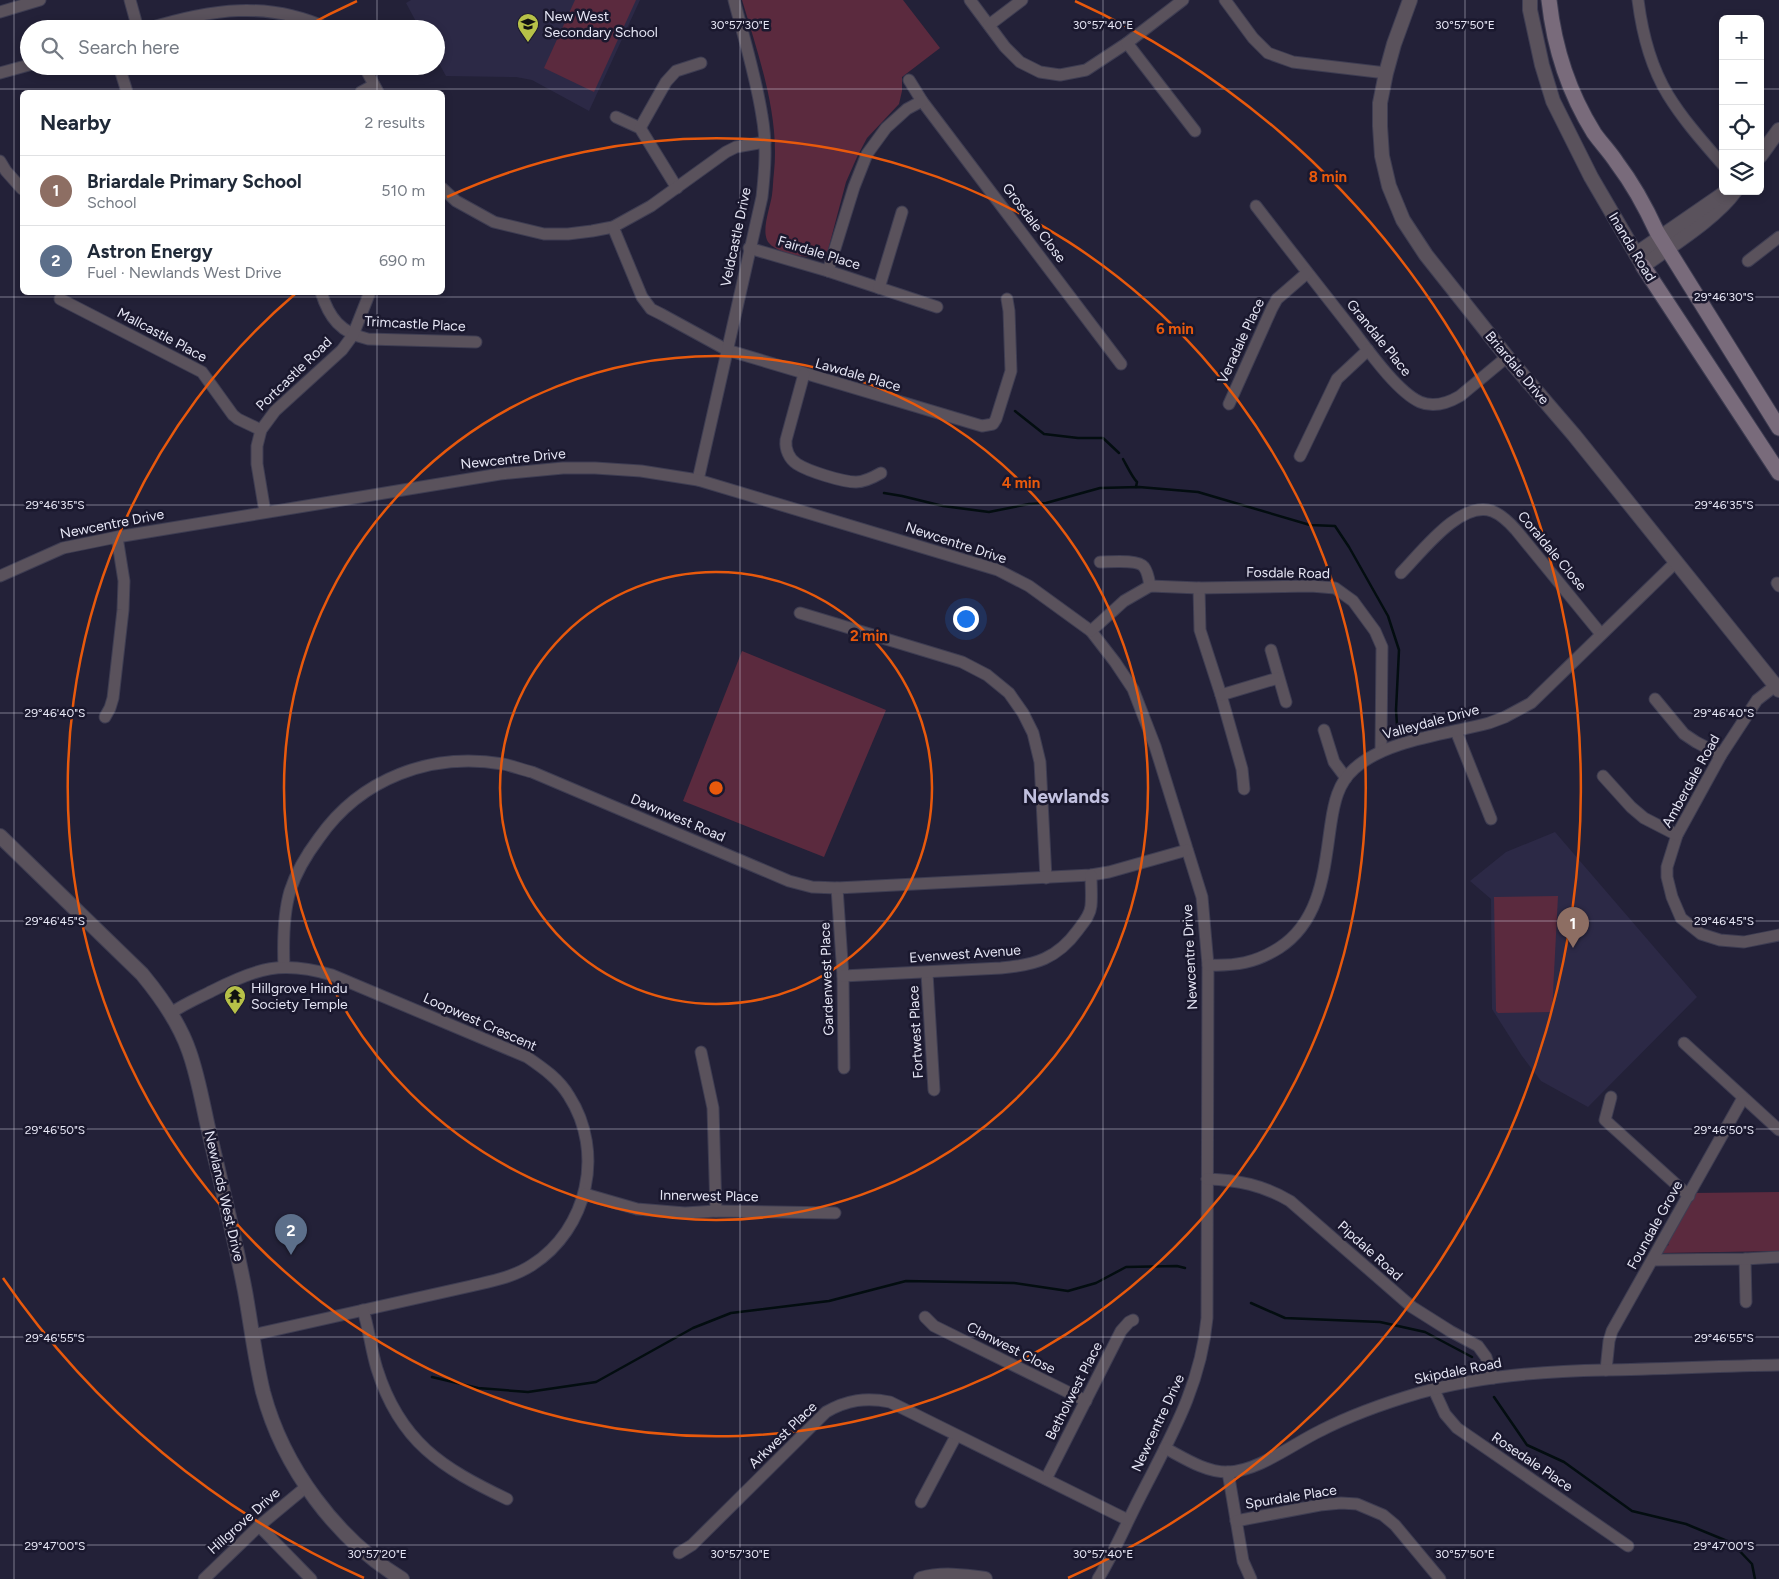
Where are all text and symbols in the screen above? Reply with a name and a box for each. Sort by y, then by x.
place label: New West Secondary School [544,8,658,41]
school or university icon: New West Secondary School [516,12,540,43]
map controls [1719,15,1764,195]
button: + [1719,15,1764,60]
text: 30°57'30"E [710,18,770,32]
text: 30°57'40"E [1073,18,1133,32]
text: 30°57'50"E [1435,18,1495,32]
search box [20,20,445,75]
icon: search [38,34,66,62]
text: Search here [78,36,180,59]
button: − [1719,60,1764,105]
button: locate [1719,105,1764,150]
text: Nearby [40,110,111,135]
text: 2 results [365,113,425,132]
button: layers [1719,150,1764,195]
text: 8 min [1309,168,1347,186]
text: Briardale Primary School [87,170,302,193]
street label: Grosdale Close [999,180,1070,266]
text: 1 [53,181,59,200]
text: 510 m [381,181,425,200]
street label: Veldcastle Drive [717,185,755,288]
text: School [87,193,137,212]
street label: Inanda Road [1605,209,1659,285]
street label: Fairdale Place [776,232,863,274]
text: Astron Energy [87,240,213,263]
text: 2 [51,251,61,270]
text: 690 m [379,251,425,270]
text: Fuel · Newlands West Drive [87,263,281,282]
text: 29°46'30"S [1694,290,1754,304]
street label: Veradale Place [1214,296,1268,386]
street label: Grandale Place [1343,296,1415,380]
street label: Mallcastle Place [114,304,210,366]
street label: Trimcastle Place [364,313,466,335]
text: 6 min [1156,320,1194,338]
street label: Briardale Drive [1481,328,1553,408]
street label: Portcastle Road [252,333,336,415]
street label: Lawdale Place [813,355,903,395]
street label: Newcentre Drive [460,445,567,473]
text: 4 min [1002,474,1040,492]
text: 29°46'35"S [25,498,85,512]
text: 29°46'35"S [1694,498,1754,512]
street label: Newcentre Drive [59,506,166,542]
street label: Coraldale Close [1514,508,1590,594]
street label: Newcentre Drive [903,519,1009,568]
street label: Fosdale Road [1246,564,1330,582]
your location [953,606,979,632]
text: 2 min [850,627,888,645]
street label: Valleydale Drive [1381,701,1481,743]
text: 29°46'40"S [25,706,85,720]
text: 29°46'40"S [1694,706,1754,720]
street label: Amberdale Road [1658,732,1724,830]
centre of rings [707,779,725,797]
district label: Newlands [1023,785,1109,808]
street label: Dawnwest Road [628,790,728,846]
street label: Newcentre Drive [1179,903,1201,1010]
pin: 1 [1557,907,1589,948]
text: 29°46'45"S [25,914,85,928]
text: 29°46'45"S [1694,914,1754,928]
street label: Gardenwest Place [817,922,837,1036]
street label: Evenwest Avenue [909,942,1022,966]
place label: Hillgrove Hindu Society Temple [251,980,348,1013]
temple icon: Hillgrove Hindu Society Temple [223,984,247,1015]
street label: Fortwest Place [905,985,927,1079]
street label: Loopwest Crescent [421,989,539,1055]
text: 29°46'50"S [25,1123,85,1137]
text: 29°46'50"S [1694,1123,1754,1137]
street label: Newlands West Drive [201,1129,247,1263]
street label: Foundale Grove [1624,1177,1687,1272]
street label: Innerwest Place [659,1187,759,1205]
pin: 2 [275,1214,307,1255]
street label: Pipdale Road [1334,1217,1406,1285]
street label: Clanwest Close [964,1318,1058,1378]
text: 29°46'55"S [25,1331,85,1345]
text: 29°46'55"S [1694,1331,1754,1345]
street label: Betholwest Place [1042,1339,1106,1443]
street label: Skipdale Road [1413,1354,1503,1388]
street label: Newcentre Drive [1128,1371,1188,1474]
street label: Arkwest Place [745,1398,821,1472]
street label: Rosedale Place [1488,1429,1576,1496]
street label: Spurdale Place [1244,1481,1338,1513]
street label: Hillgrove Drive [204,1484,284,1558]
text: 29°47'00"S [25,1539,85,1553]
text: 29°47'00"S [1694,1539,1754,1553]
text: 30°57'20"E [347,1547,407,1561]
text: 30°57'30"E [710,1547,770,1561]
text: 30°57'40"E [1073,1547,1133,1561]
text: 30°57'50"E [1435,1547,1495,1561]

